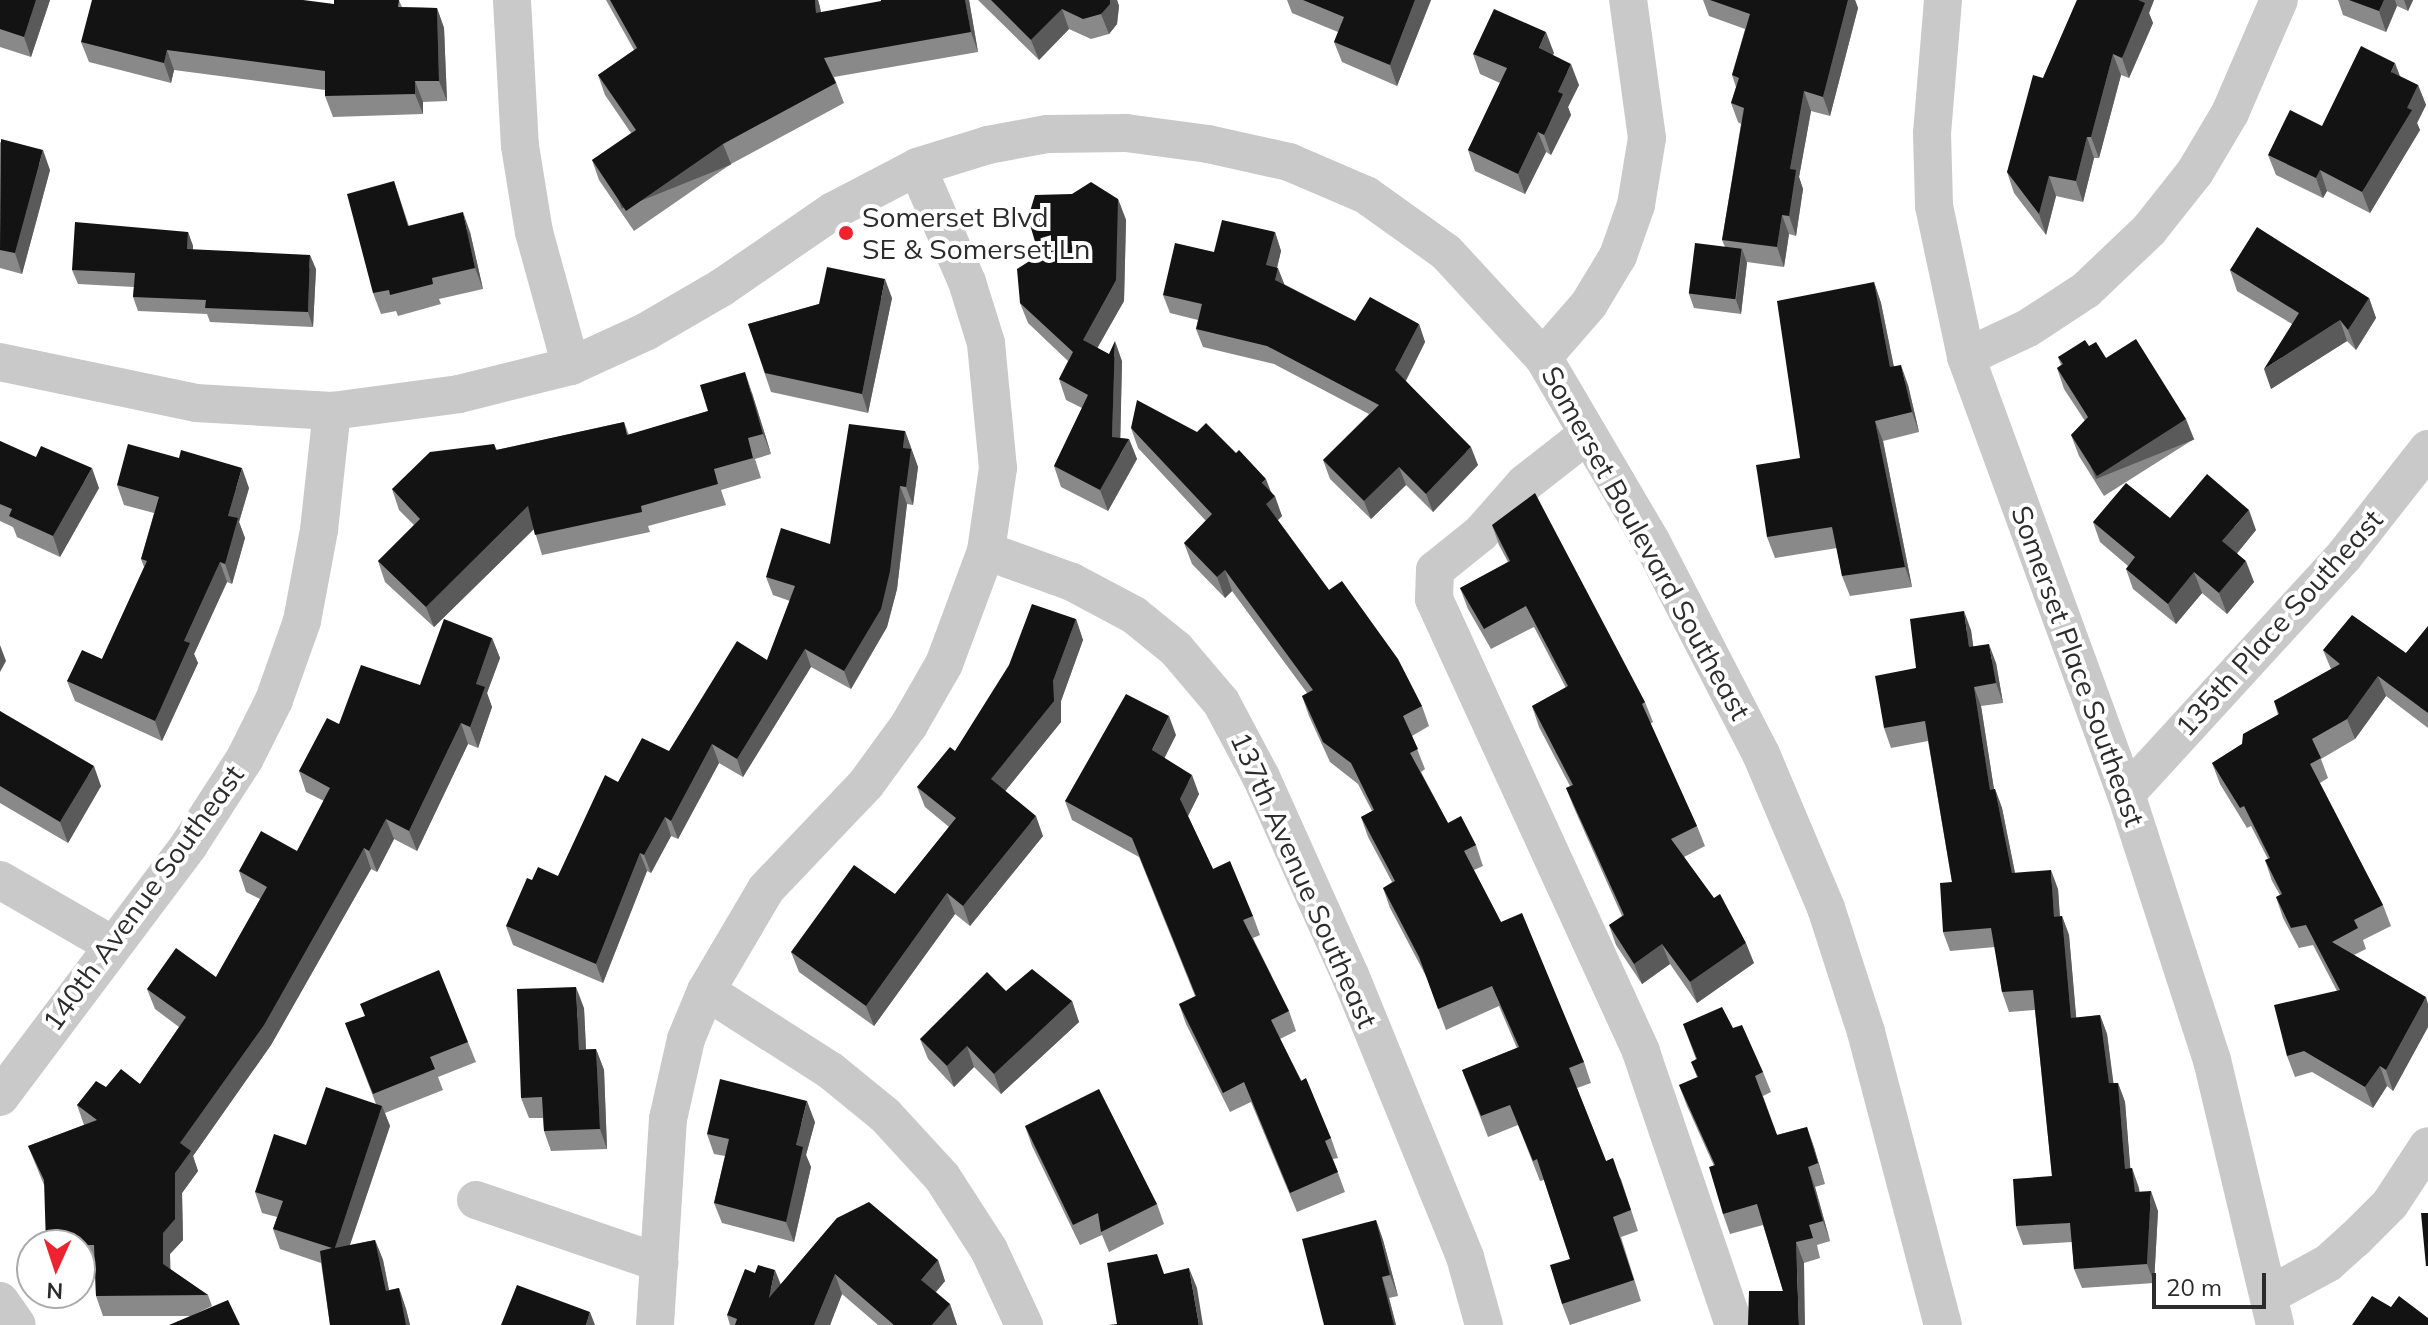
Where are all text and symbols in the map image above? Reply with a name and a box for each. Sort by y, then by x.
place label: Somerset Blvd SE & Somerset Ln [862,200,1090,266]
marker: Somerset Blvd SE & Somerset Ln [837,224,855,242]
street label: Somerset Boulevard Southeast [1535,360,1757,726]
street label: Somerset Place Southeast [2004,501,2152,831]
street label: 135th Place Southeast [2168,503,2390,743]
street label: 137th Avenue Southeast [1224,727,1384,1033]
street label: 140th Avenue Southeast [35,759,251,1037]
north arrow [16,1229,96,1309]
scale bar [2156,1257,2270,1307]
text: 20 m [2166,1272,2222,1302]
text: N [46,1277,64,1305]

